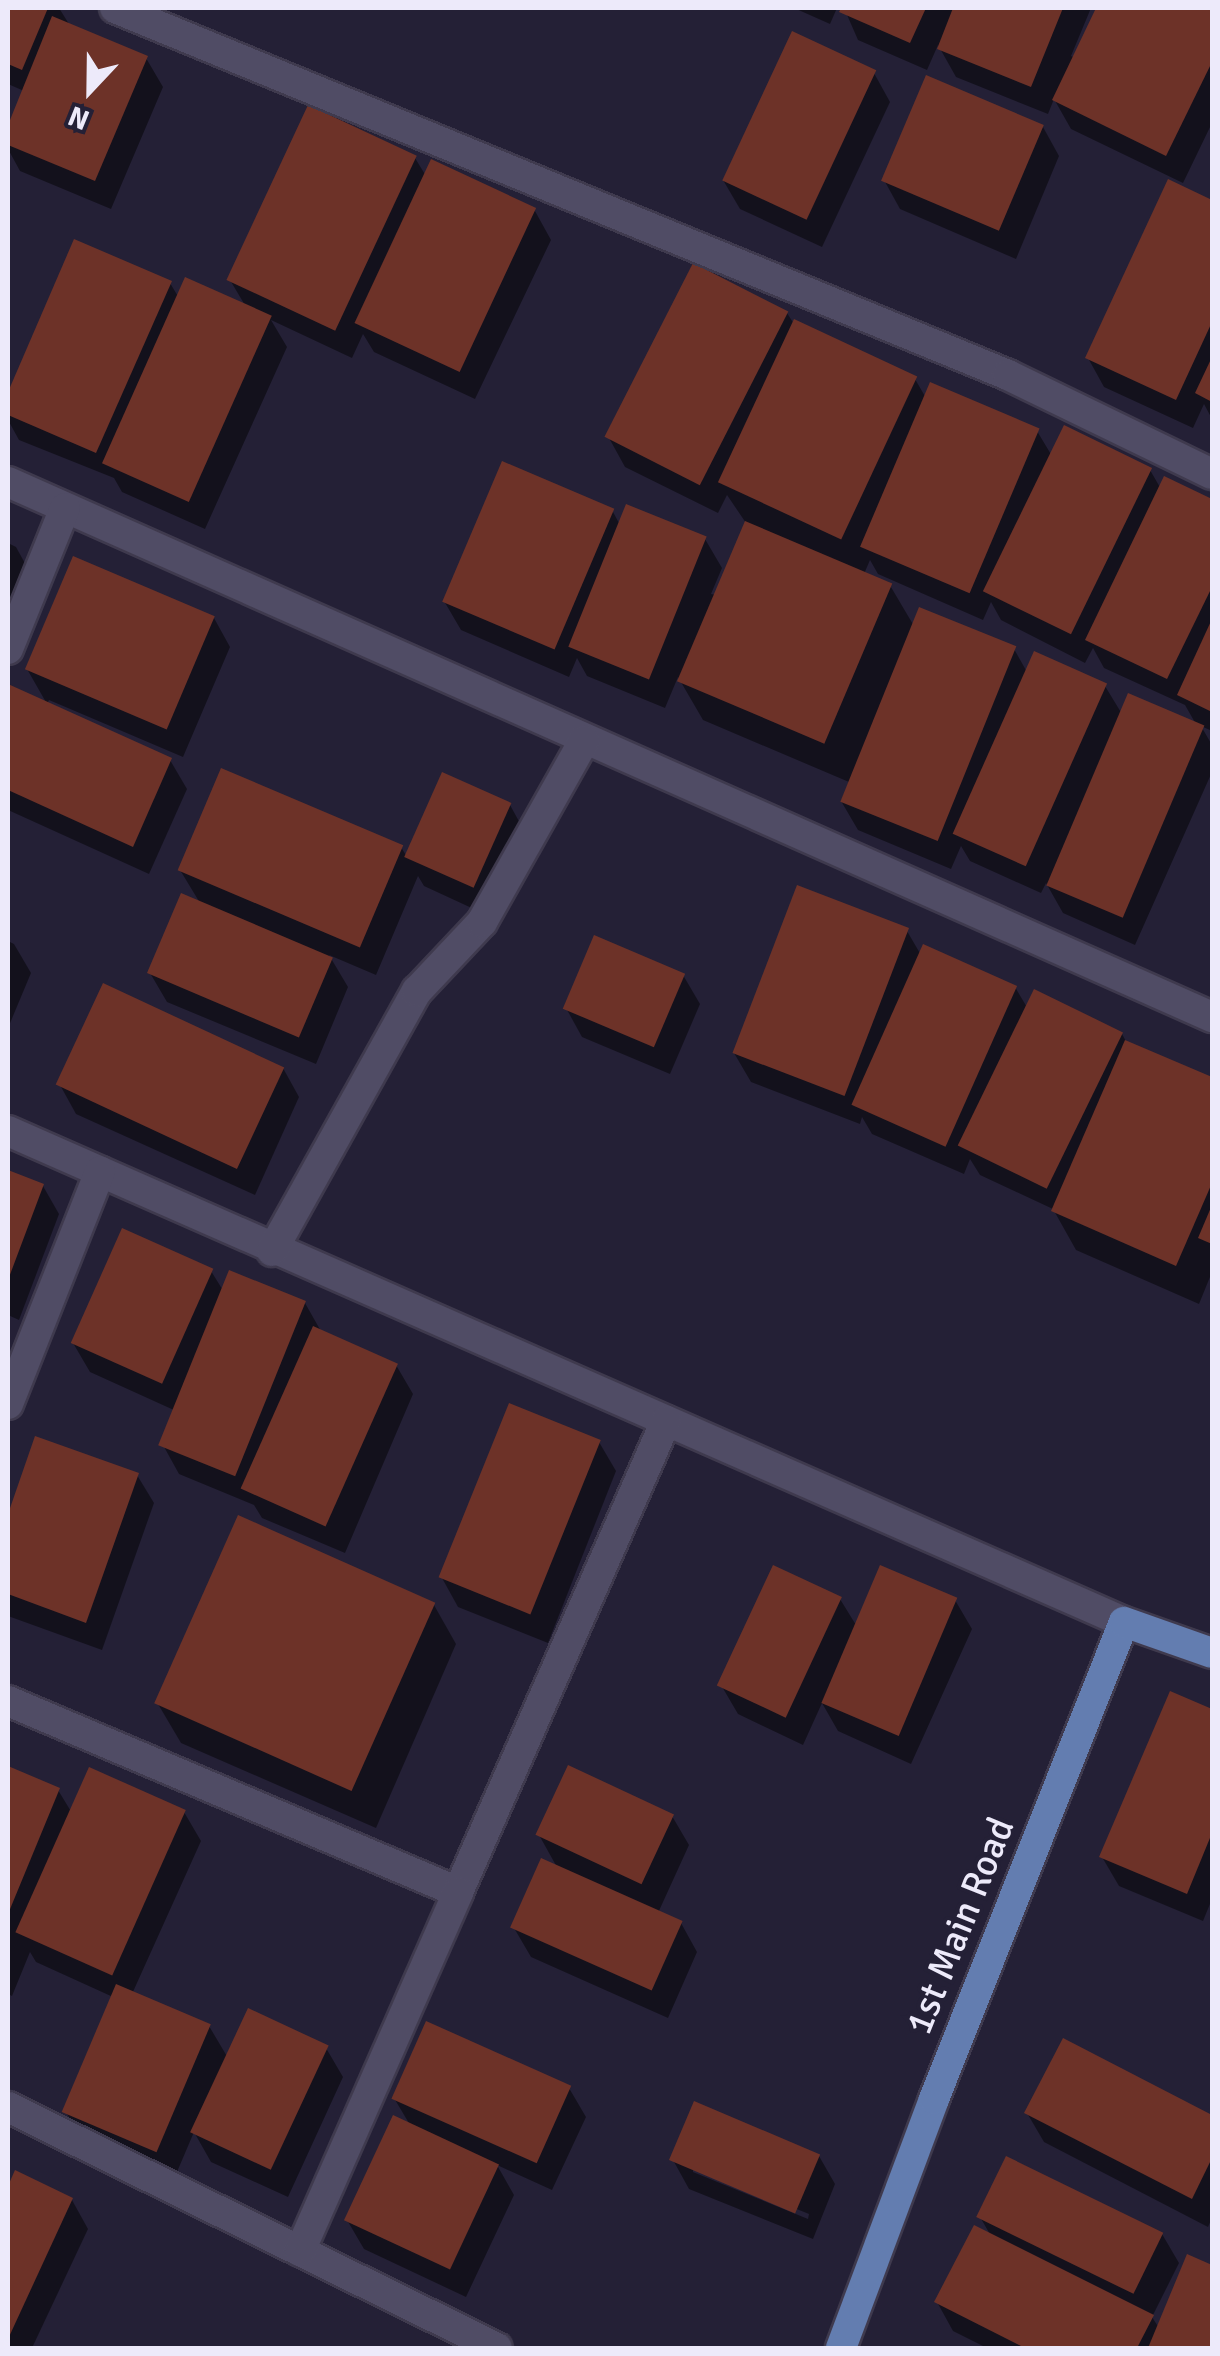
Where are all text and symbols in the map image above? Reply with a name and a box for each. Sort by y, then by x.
north arrow [40,40,140,140]
text: N [63,98,94,137]
street label: 1st Main Road [896,1811,1024,2041]

